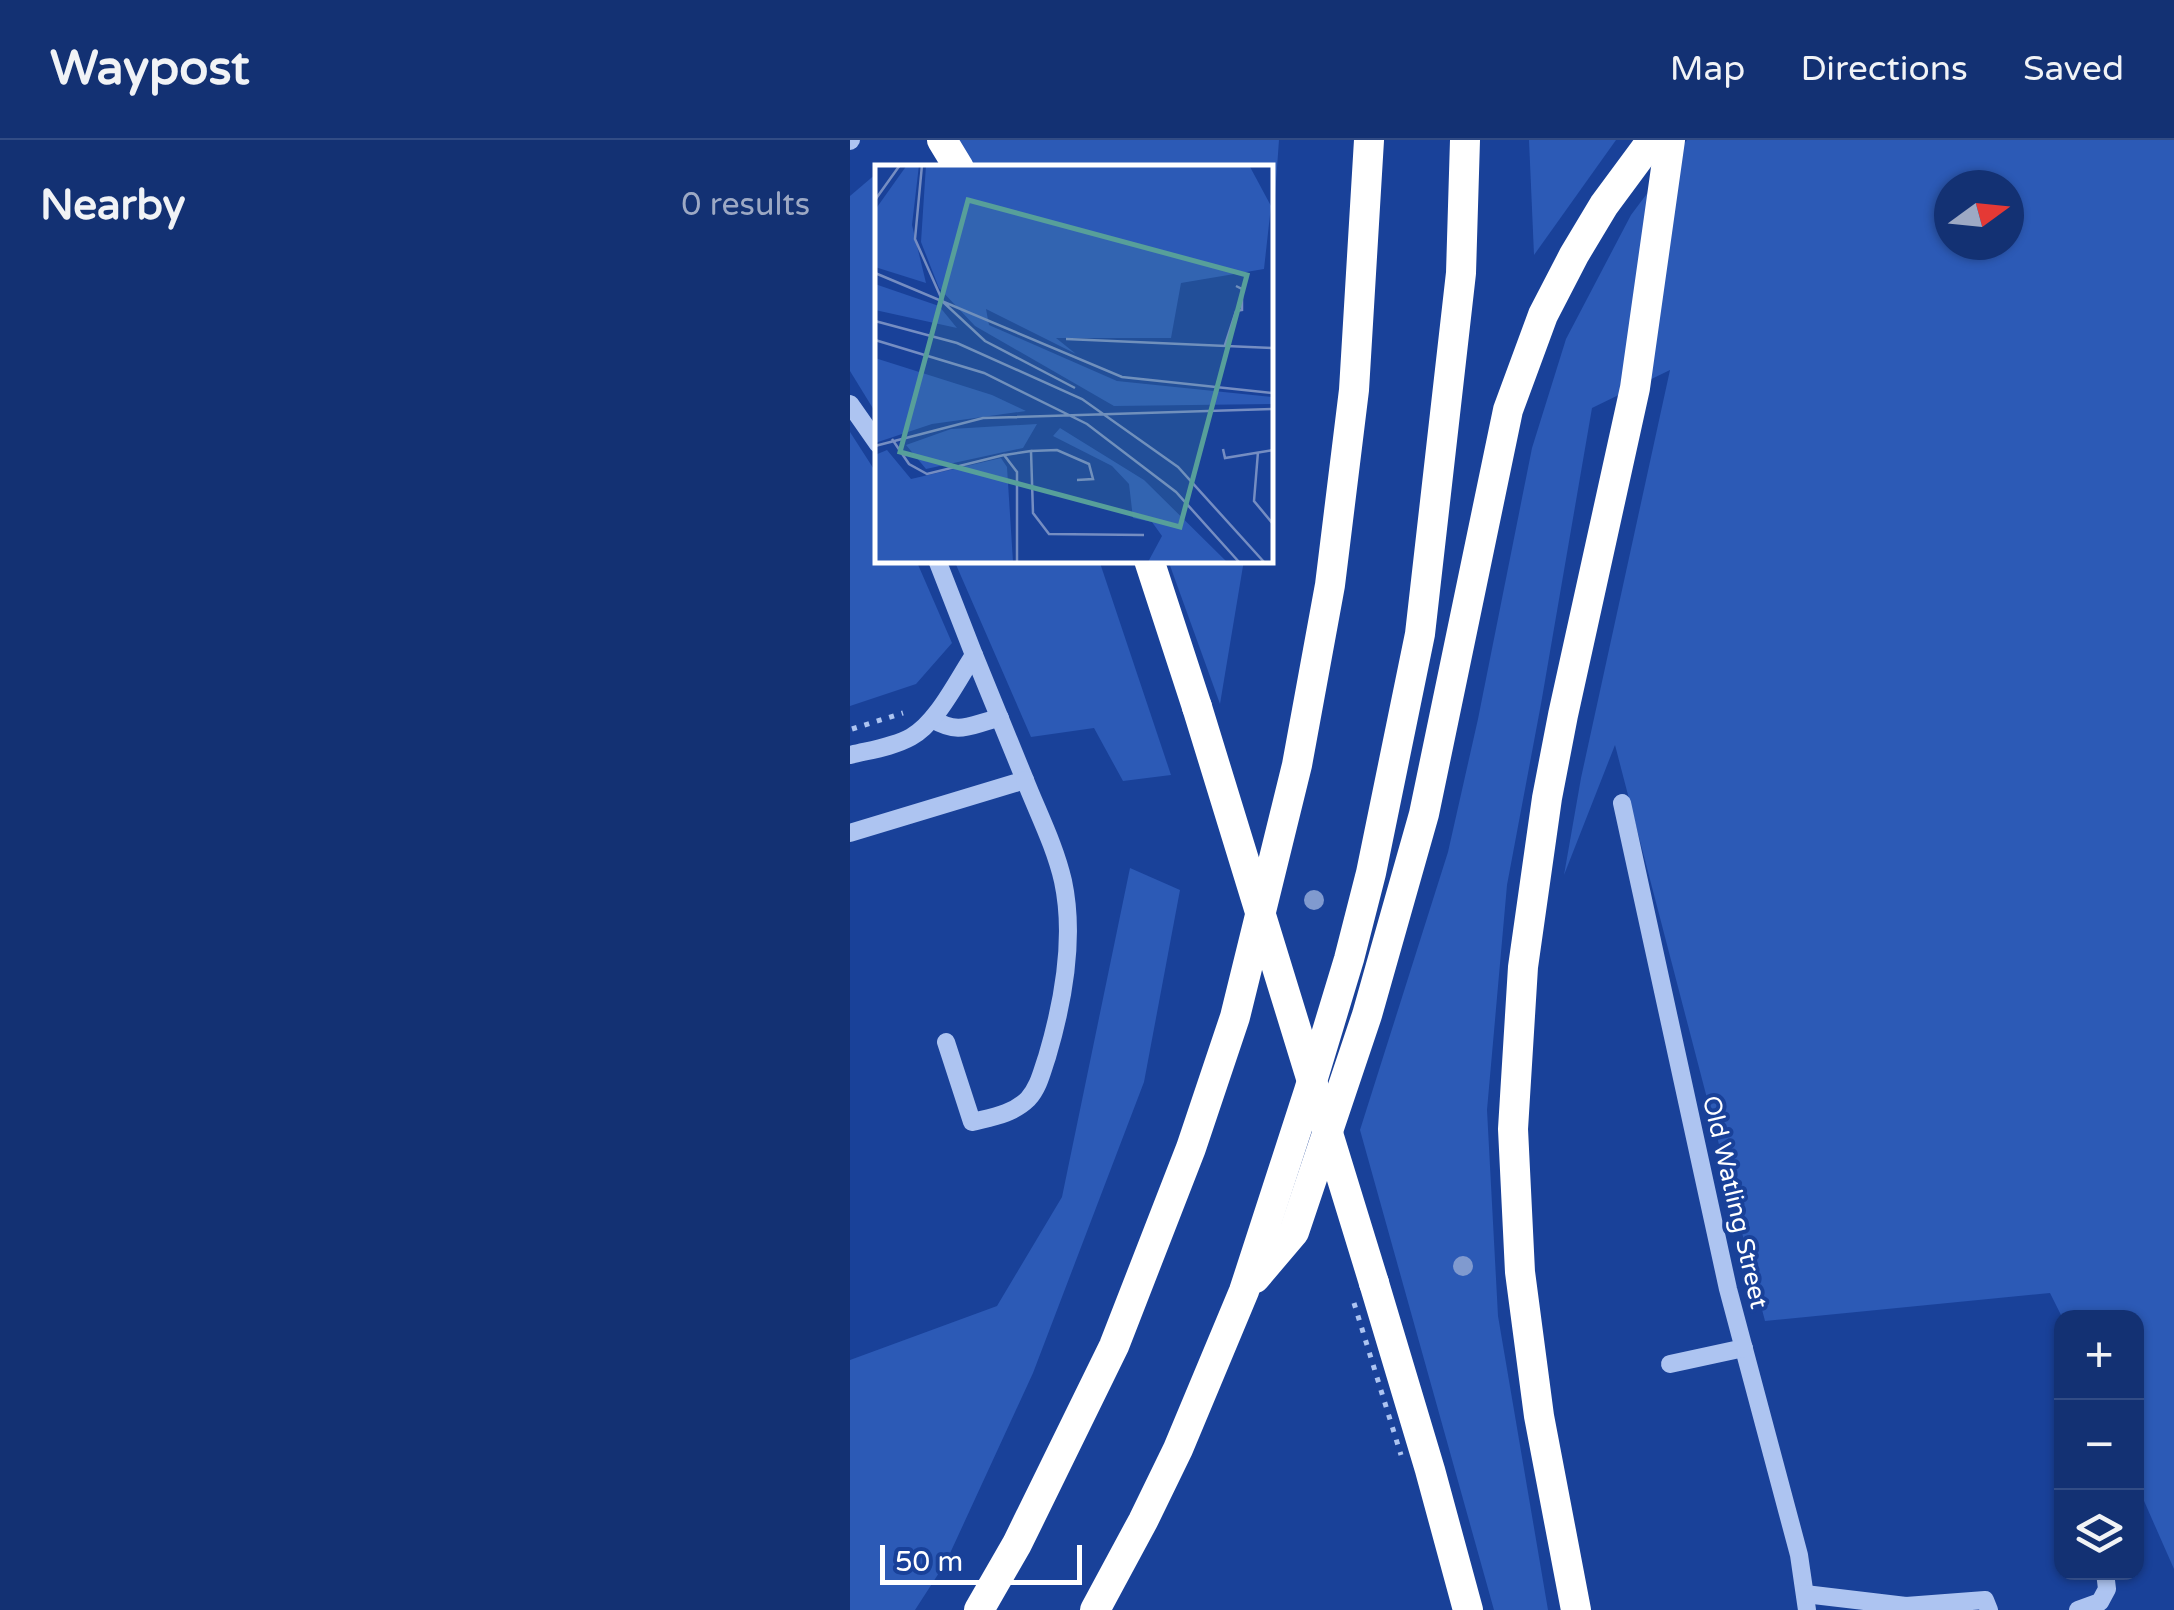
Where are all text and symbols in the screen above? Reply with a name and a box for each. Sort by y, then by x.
text: Waypost [50,40,250,98]
text: Map [1670,48,1745,90]
text: Directions [1800,48,1968,90]
text: Saved [2023,48,2124,90]
inset map [875,165,1272,562]
north arrow [1934,170,2024,260]
text: Nearby [40,180,185,231]
text: 0 results [681,186,810,224]
street label: Old Watling Street [1696,1093,1774,1312]
map controls [2054,1310,2144,1580]
button: + [2054,1310,2144,1400]
button: − [2054,1400,2144,1490]
button: layers [2054,1490,2144,1580]
scale bar [880,1540,1082,1584]
text: 50 m [895,1545,963,1579]

